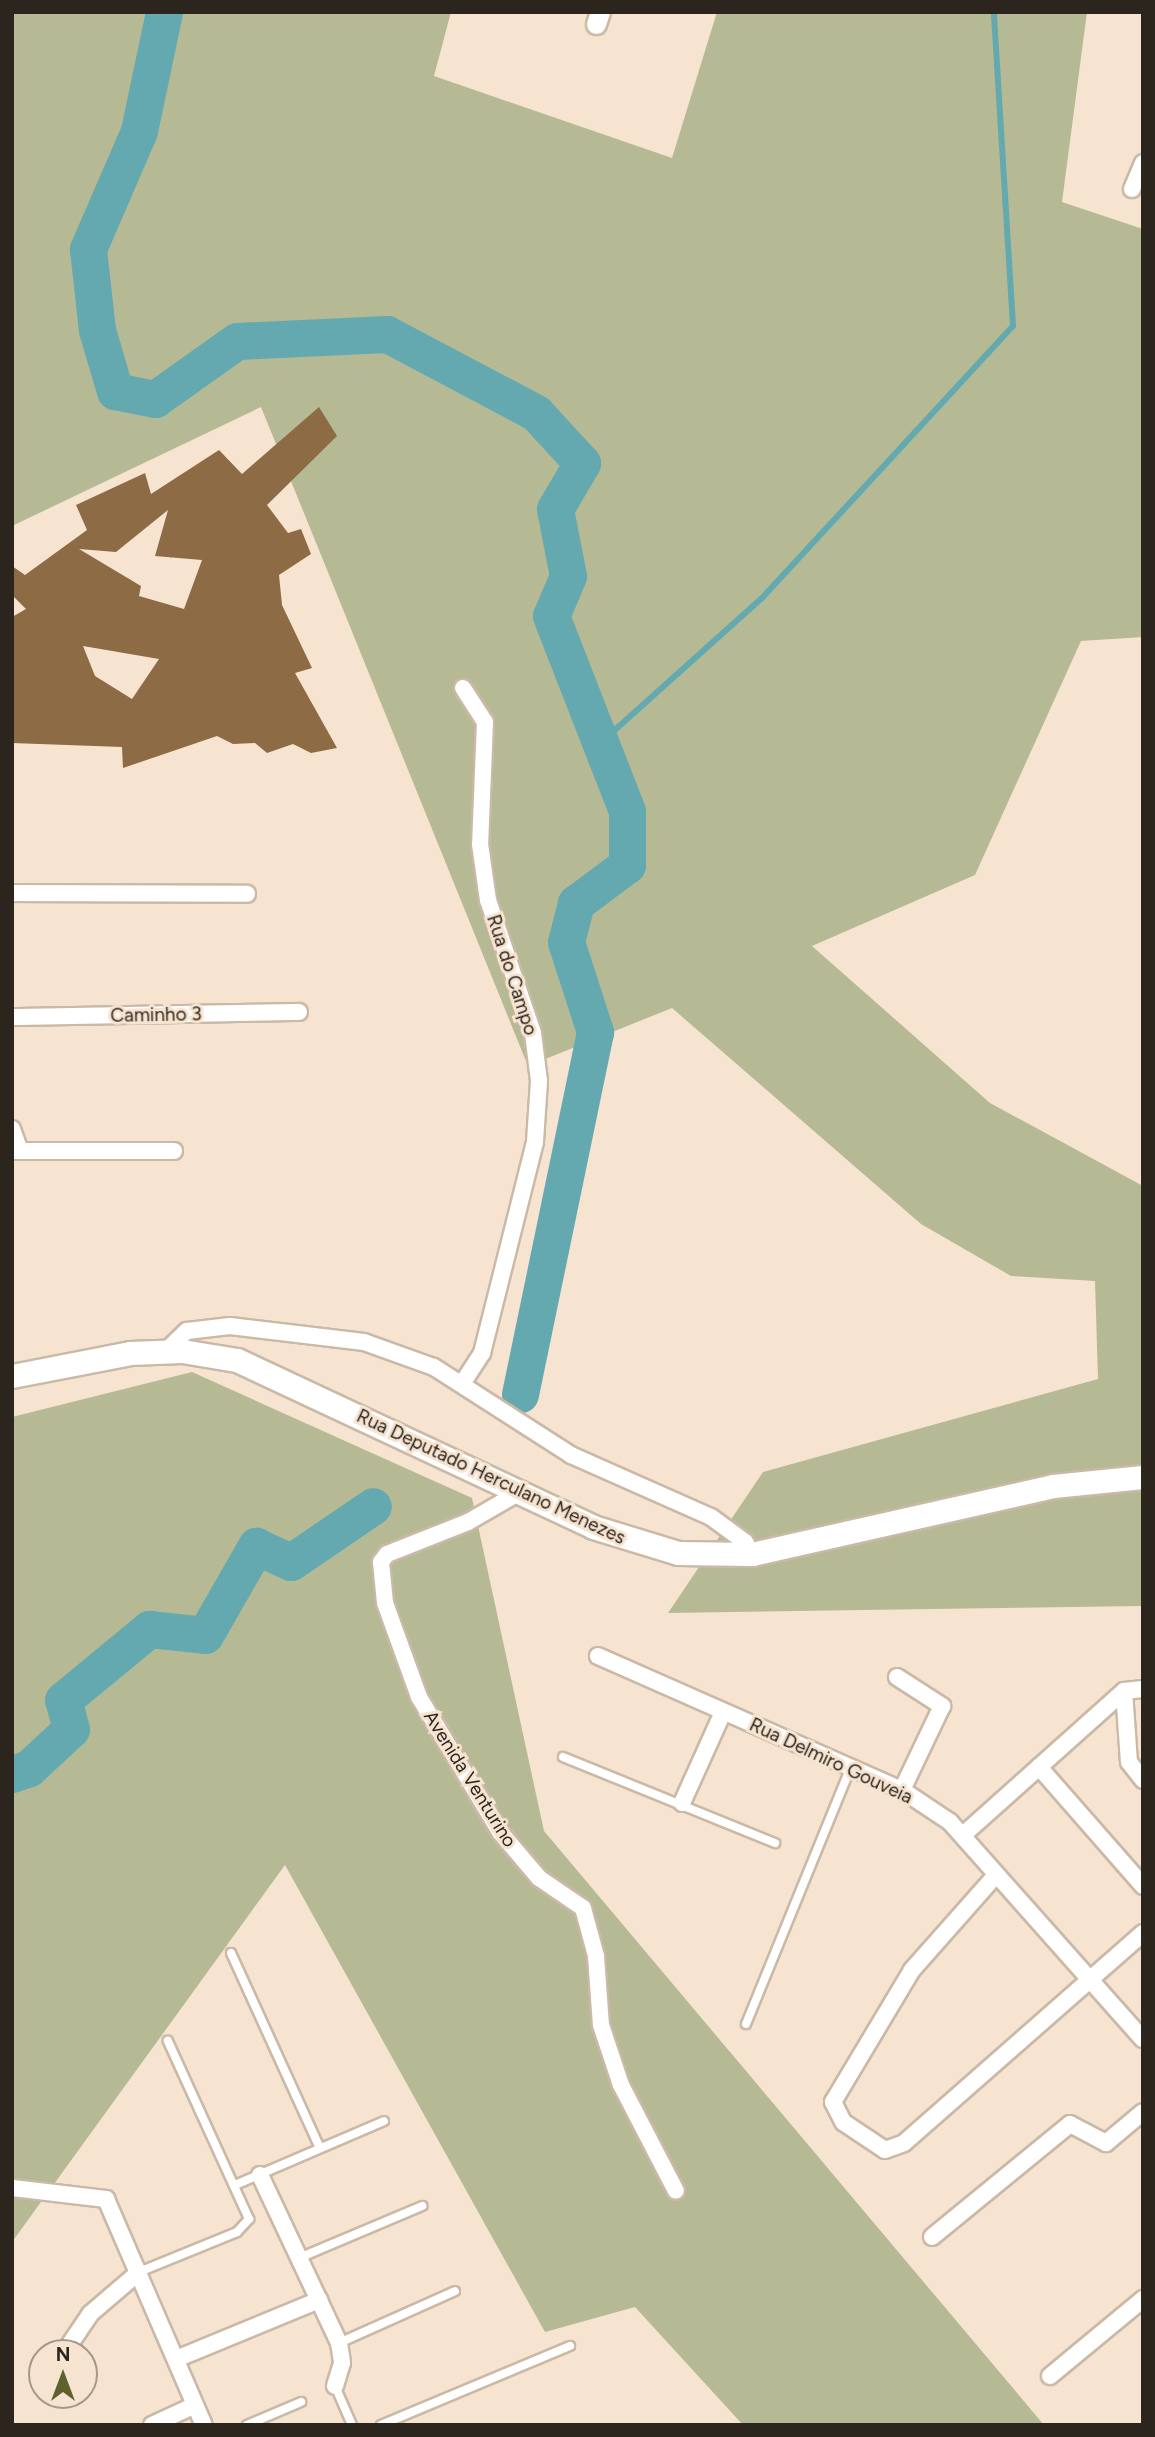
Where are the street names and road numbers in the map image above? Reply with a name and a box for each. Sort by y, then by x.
street label: Rua do Campo [482,912,542,1038]
street label: Caminho 3 [110,1003,202,1027]
street label: Rua Deputado Herculano Menezes [353,1405,629,1549]
street label: Avenida Venturino [419,1706,521,1852]
street label: Rua Delmiro Gouveia [746,1713,916,1809]

